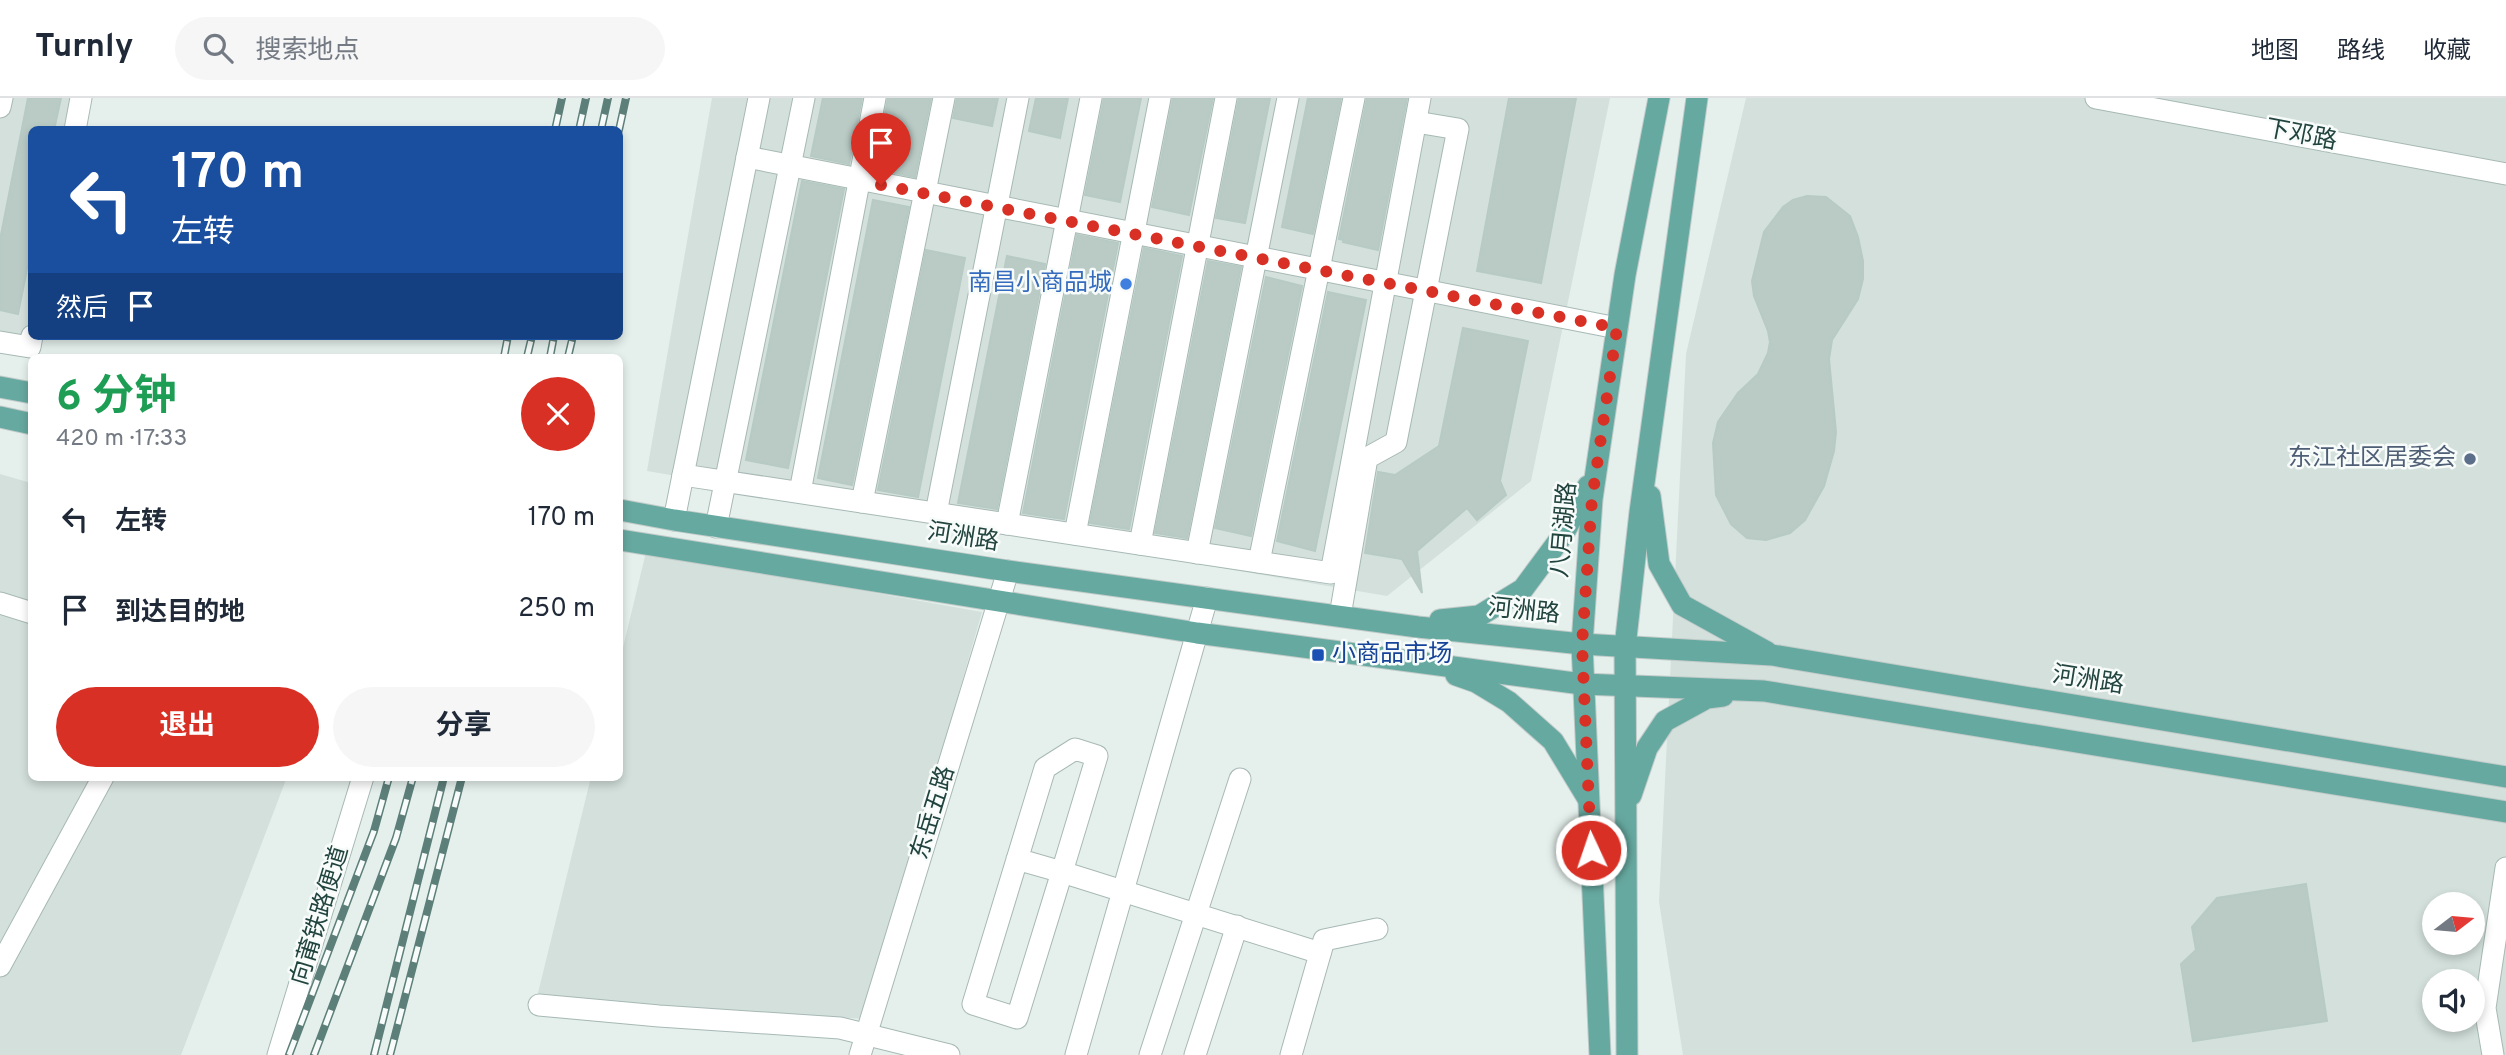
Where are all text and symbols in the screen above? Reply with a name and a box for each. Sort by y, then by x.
search box [175,17,665,80]
text: Turnly [35,27,133,69]
icon: search [199,29,237,67]
text: 搜索地点 [255,35,359,68]
text: 地图 [2251,37,2299,67]
text: 路线 [2337,37,2385,67]
text: 收藏 [2423,37,2471,67]
pin [851,113,911,185]
street label: 下邓路 [2263,114,2339,158]
icon: arrive [862,124,900,162]
text: 170 m [171,144,304,206]
icon: left [56,154,147,245]
text: 左转 [171,214,235,254]
place label: 南昌小商品城 [968,269,1112,299]
marker: 南昌小商品城 [1118,276,1134,292]
icon: arrive [122,287,160,325]
text: 然后 [56,293,108,326]
text: 6 分钟 [56,372,176,425]
button: close [521,377,595,451]
text: 420 m · 17:33 [56,425,187,454]
place label: 东江社区居委会 [2288,444,2456,474]
marker: 东江社区居委会 [2462,451,2478,467]
street label: 八月湖路 [1546,481,1584,579]
icon: left [56,500,94,538]
text: 170 m [528,502,595,535]
text: 左转 [115,506,167,539]
street label: 河洲路 [925,518,1001,558]
icon: arrive [56,591,94,629]
text: 250 m [518,593,595,626]
street label: 河洲路 [1487,593,1561,631]
text: 到达目的地 [115,597,245,630]
place label: 小商品市场 [1332,640,1452,670]
marker: 小商品市场 [1310,647,1326,663]
street label: 河洲路 [2050,661,2126,701]
button: 退出 [56,687,319,767]
button: 分享 [333,687,595,767]
street label: 东岳五路 [906,763,962,863]
position arrow [1554,813,1628,887]
street label: 向莆铁路便道 [286,843,356,989]
north arrow [2422,892,2485,956]
map controls [2422,892,2485,1032]
button: sound [2422,969,2485,1032]

